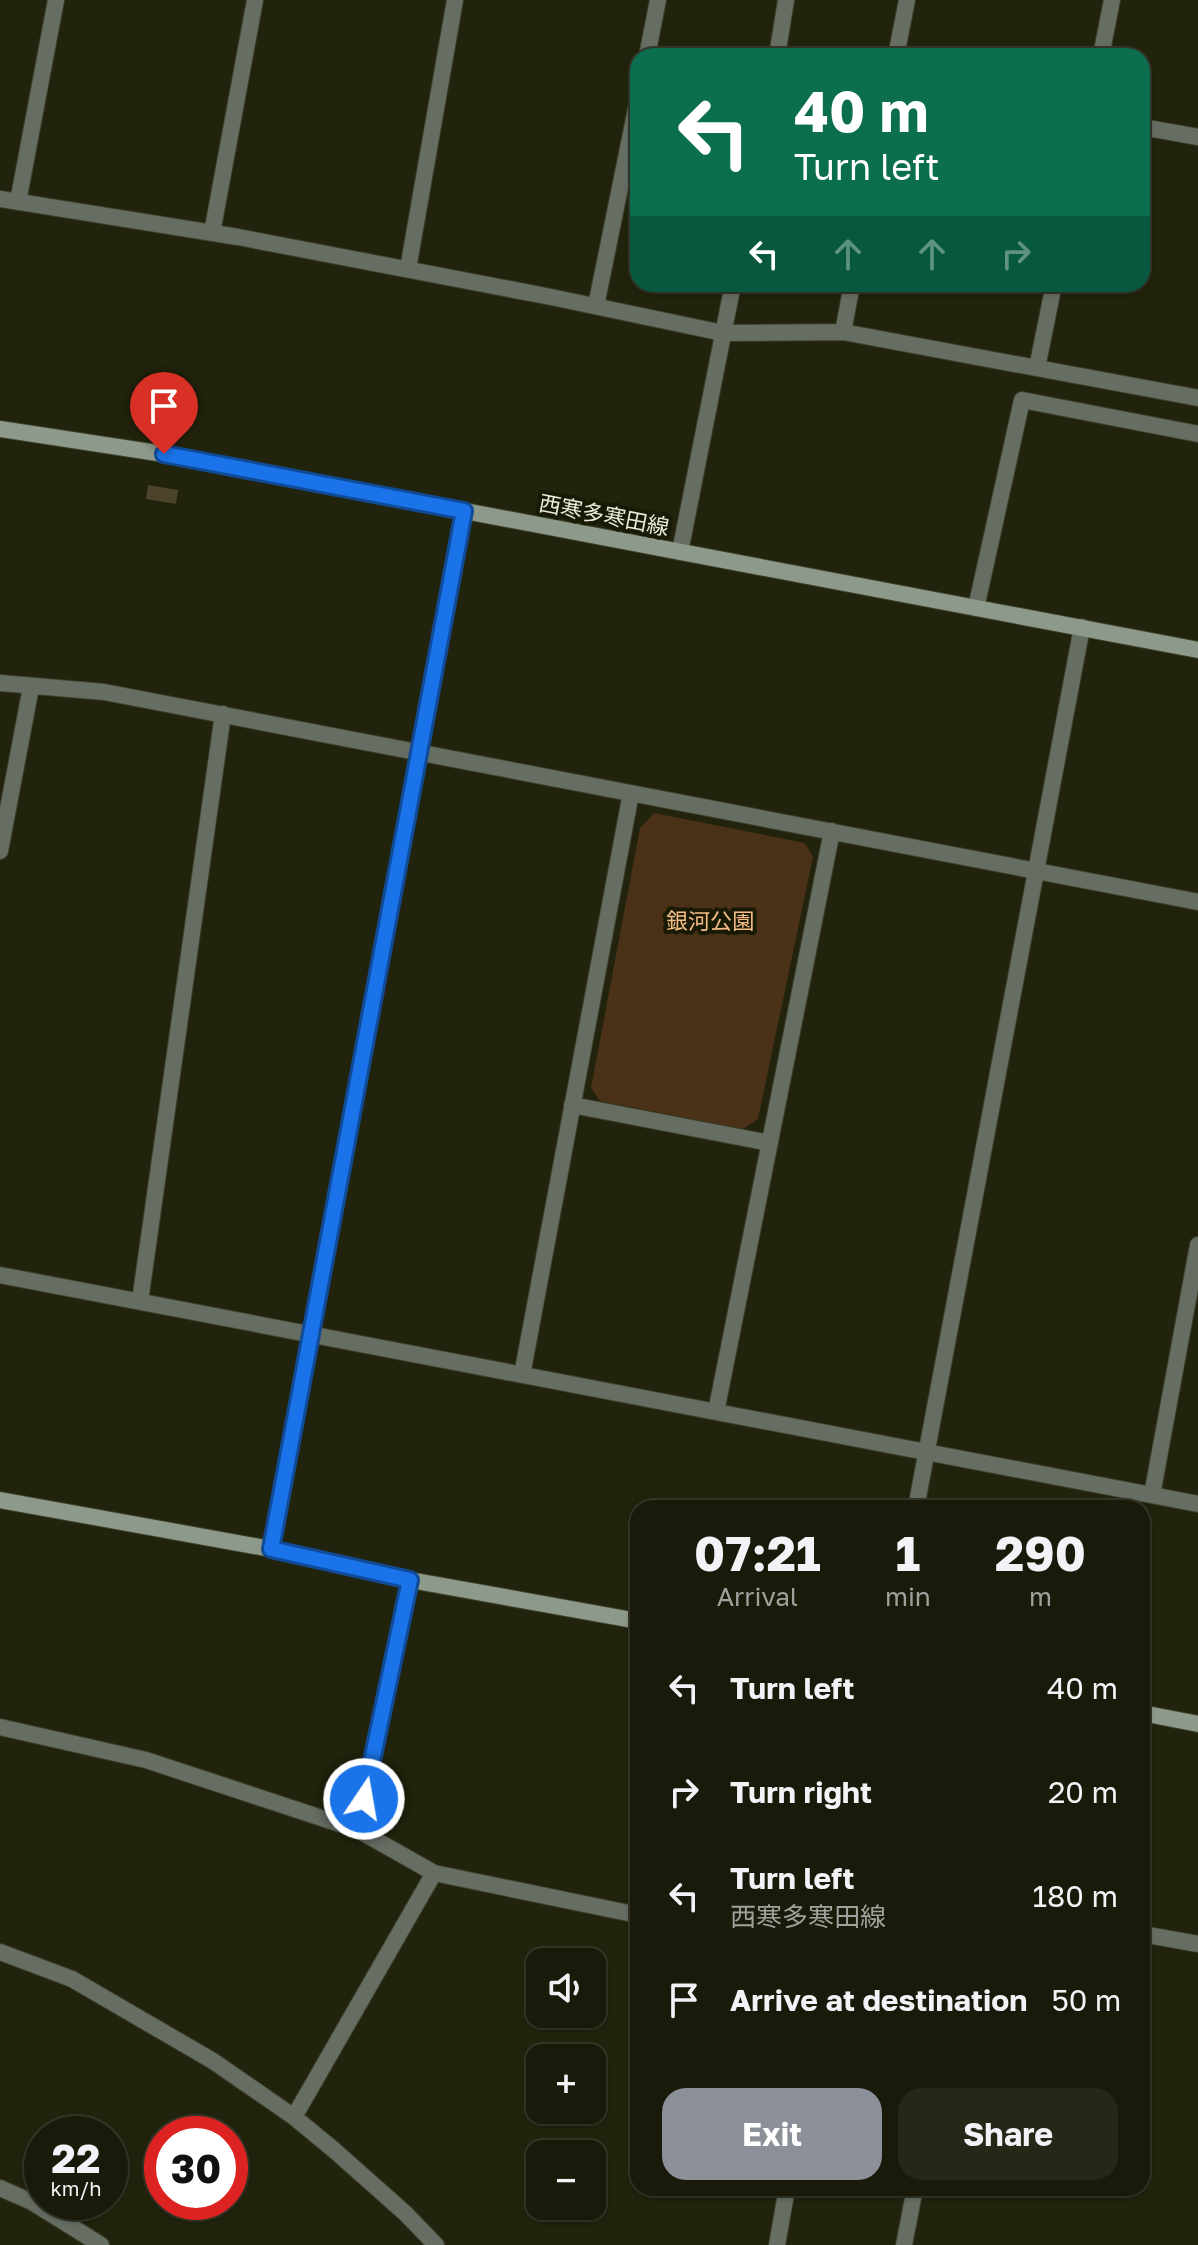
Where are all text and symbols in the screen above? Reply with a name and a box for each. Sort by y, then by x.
text: 40 m [794,77,928,144]
icon: left [662,80,766,184]
text: Turn left [794,145,940,188]
icon: left [742,232,786,276]
icon: ahead [826,232,870,276]
icon: ahead [910,232,954,276]
icon: right [994,232,1038,276]
pin [130,372,198,454]
icon: arrive [142,384,186,428]
street label: 西寒多寒田線 [537,489,671,540]
park label: 銀河公園 [666,907,754,934]
text: 07:21 [694,1524,821,1582]
text: 1 [896,1524,920,1582]
text: 290 [995,1524,1086,1582]
text: Arrival [717,1581,798,1612]
text: min [885,1581,931,1612]
text: m [1029,1581,1052,1612]
icon: left [662,1666,706,1710]
text: Turn left [730,1670,855,1706]
text: 40 m [1047,1670,1118,1706]
position arrow [322,1757,406,1841]
icon: right [662,1770,706,1814]
text: Turn right [730,1774,872,1810]
text: 20 m [1048,1774,1118,1810]
text: Turn left [730,1860,855,1896]
icon: left [662,1874,706,1918]
text: 180 m [1033,1878,1118,1914]
text: 西寒多寒田線 [730,1901,886,1932]
map controls [526,1948,606,2220]
button: sound [526,1948,606,2028]
icon: arrive [662,1978,706,2022]
text: Arrive at destination [730,1982,1027,2018]
text: 50 m [1051,1982,1121,2018]
button: + [526,2044,606,2124]
button: Exit [662,2088,882,2180]
button: Share [898,2088,1118,2180]
speed limit sign: 30 [144,2116,248,2220]
text: 22 [52,2134,100,2182]
button: − [526,2140,606,2220]
text: km/h [51,2176,101,2200]

